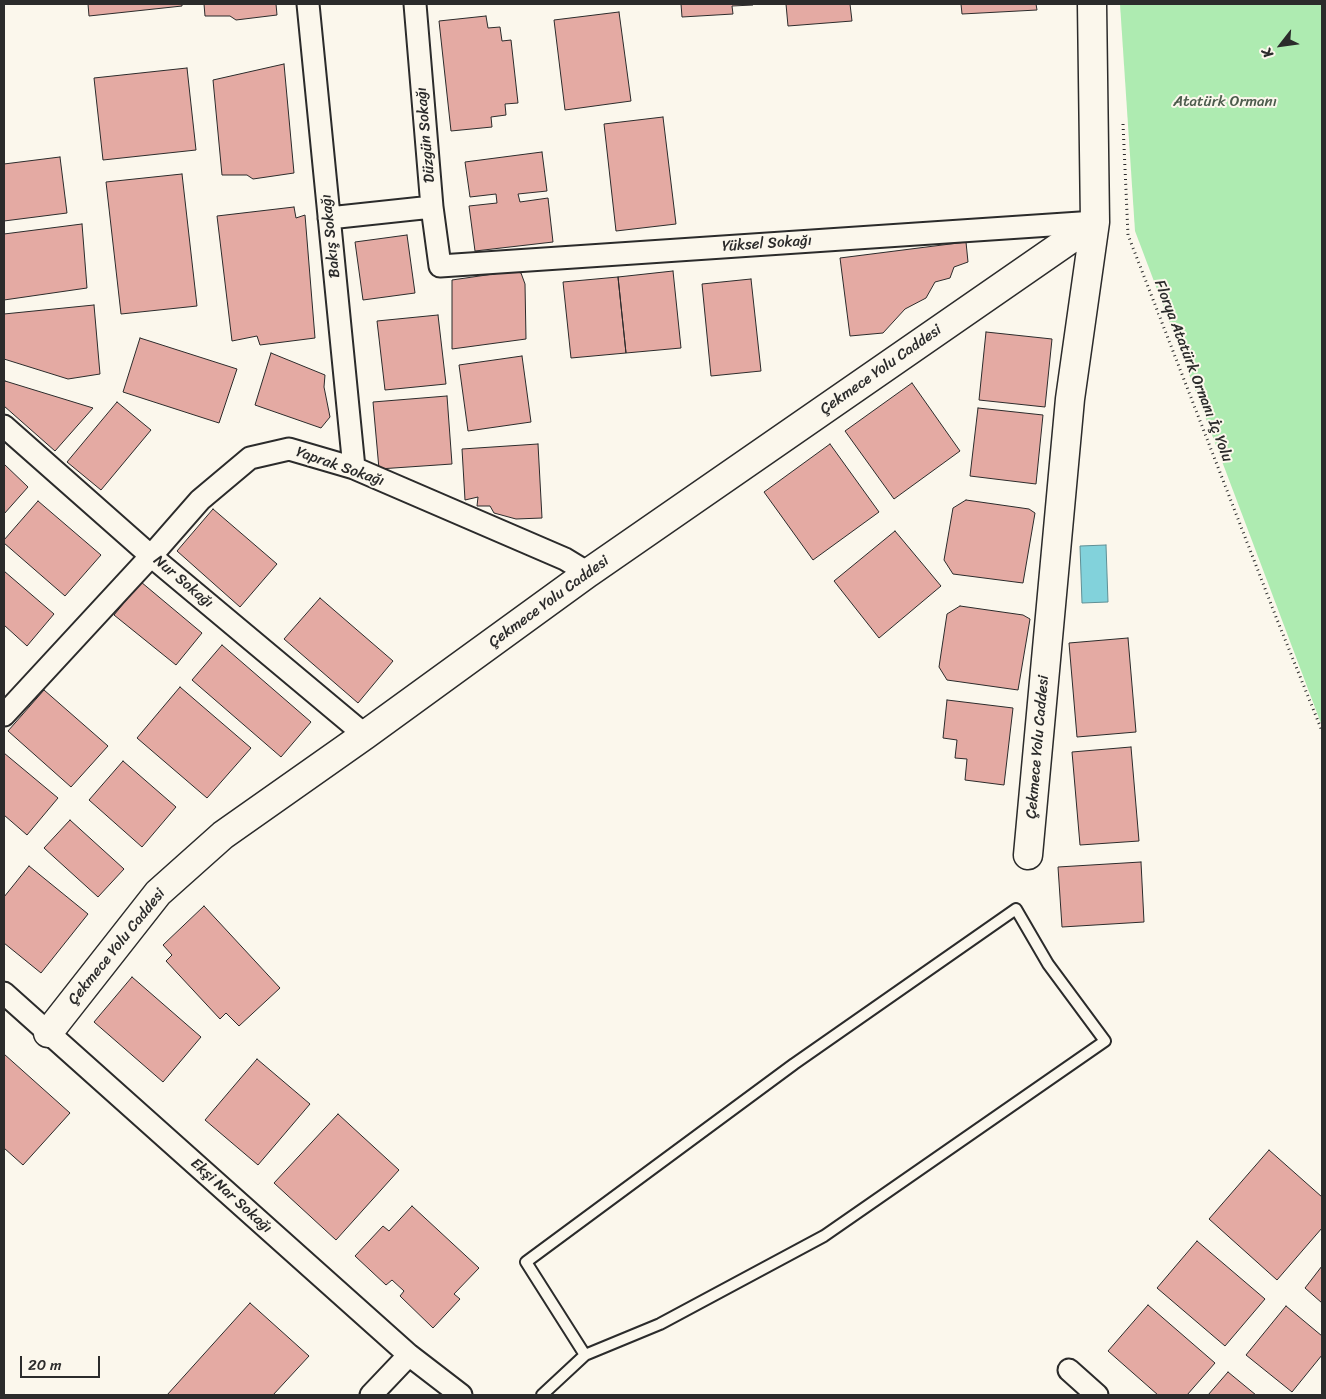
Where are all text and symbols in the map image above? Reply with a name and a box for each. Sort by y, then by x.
north arrow [1256,20,1306,70]
text: K [1255,43,1281,63]
street label: Düzgün Sokağı [413,86,439,184]
park label: Atatürk Ormanı [1173,93,1277,111]
street label: Bakış Sokağı [318,193,344,279]
street label: Yüksel Sokağı [722,232,812,256]
street label: Florya Atatürk Ornanı İç Yolu [1150,277,1236,465]
street label: Çekmece Yolu Caddesi [817,321,945,419]
street label: Yaprak Sokağı [294,444,386,490]
street label: Nur Sokağı [149,552,217,612]
street label: Çekmece Yolu Caddesi [485,552,613,652]
street label: Çekmece Yolu Caddesi [1023,674,1053,820]
street label: Çekmece Yolu Caddesi [65,885,169,1009]
street label: Ekşi Nar Sokağı [187,1155,275,1237]
scale bar [22,1346,102,1378]
text: 20 m [28,1352,62,1378]

